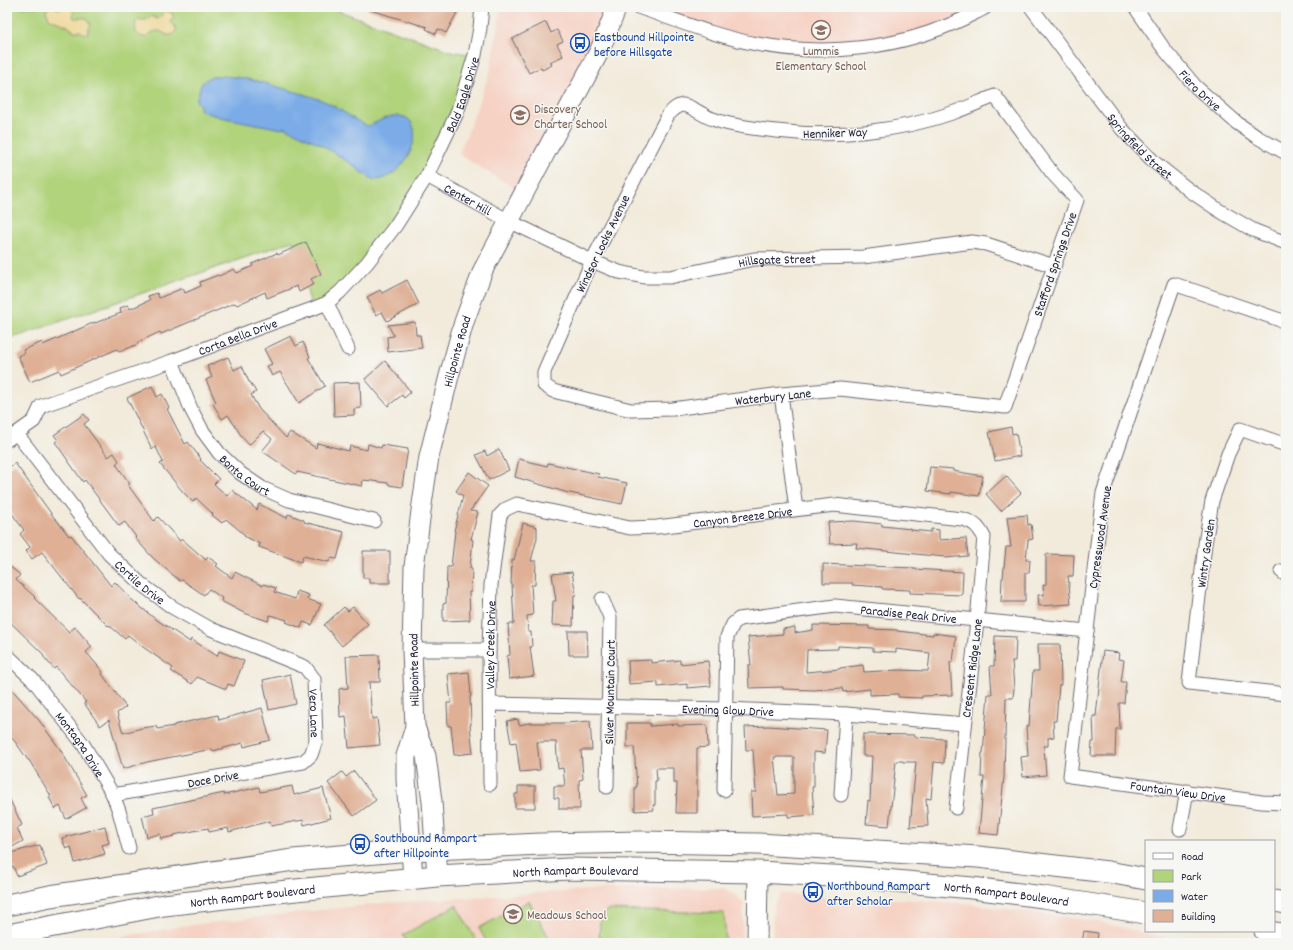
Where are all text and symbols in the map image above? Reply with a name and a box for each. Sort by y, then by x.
school or university icon: Lummis Elementary School [810,19,832,41]
place label: Eastbound Hillpointe before Hillsgate [594,29,695,63]
bus stop icon: Eastbound Hillpointe before Hillsgate [569,32,591,54]
place label: Lummis Elementary School [776,43,866,77]
street label: Bald Eagle Drive [442,55,486,137]
street label: Fiero Drive [1173,66,1225,117]
place label: Discovery Charter School [534,101,607,135]
school or university icon: Discovery Charter School [509,104,531,126]
street label: Springfield Street [1101,110,1176,185]
street label: Henniker Way [803,124,868,145]
street label: Center Hill [440,180,494,222]
street label: Windsor Locks Avenue [572,192,636,296]
street label: Stafford Springs Drive [1030,210,1083,320]
street label: Hillsgate Street [737,251,816,274]
street label: Hillpointe Road [440,314,477,389]
street label: Corta Bella Drive [196,315,281,362]
street label: Waterbury Lane [734,385,812,412]
street label: Bonta Court [214,451,272,502]
street label: Cypresswood Avenue [1085,484,1118,590]
street label: Canyon Breeze Drive [692,503,794,534]
street label: Wintry Garden [1193,518,1222,589]
street label: Cortile Drive [109,557,168,611]
street label: Valley Creek Drive [482,600,503,689]
street label: Paradise Peak Drive [859,602,958,630]
street label: Crescent Ridge Lane [958,617,989,719]
street label: Hillpointe Road [405,633,426,707]
street label: Silver Mountain Court [601,639,622,745]
street label: Vero Lane [302,689,323,738]
street label: Evening Glow Drive [682,701,775,723]
street label: Montagna Drive [49,709,108,782]
street label: Doce Drive [186,767,241,794]
street label: Fountain View Drive [1129,777,1227,809]
place label: Southbound Rampart after Hillpointe [374,830,477,864]
bus stop icon: Southbound Rampart after Hillpointe [349,833,371,855]
legend [1145,840,1275,932]
text: Road [1181,849,1203,866]
street label: North Rampart Boulevard [512,862,638,884]
text: Park [1181,869,1202,886]
place label: Northbound Rampart after Scholar [827,878,930,912]
street label: North Rampart Boulevard [943,878,1070,913]
street label: North Rampart Boulevard [189,881,316,914]
bus stop icon: Northbound Rampart after Scholar [802,881,824,903]
text: Water [1181,889,1208,906]
school or university icon: Meadows School [502,903,524,925]
place label: Meadows School [527,907,607,926]
text: Building [1181,909,1216,926]

